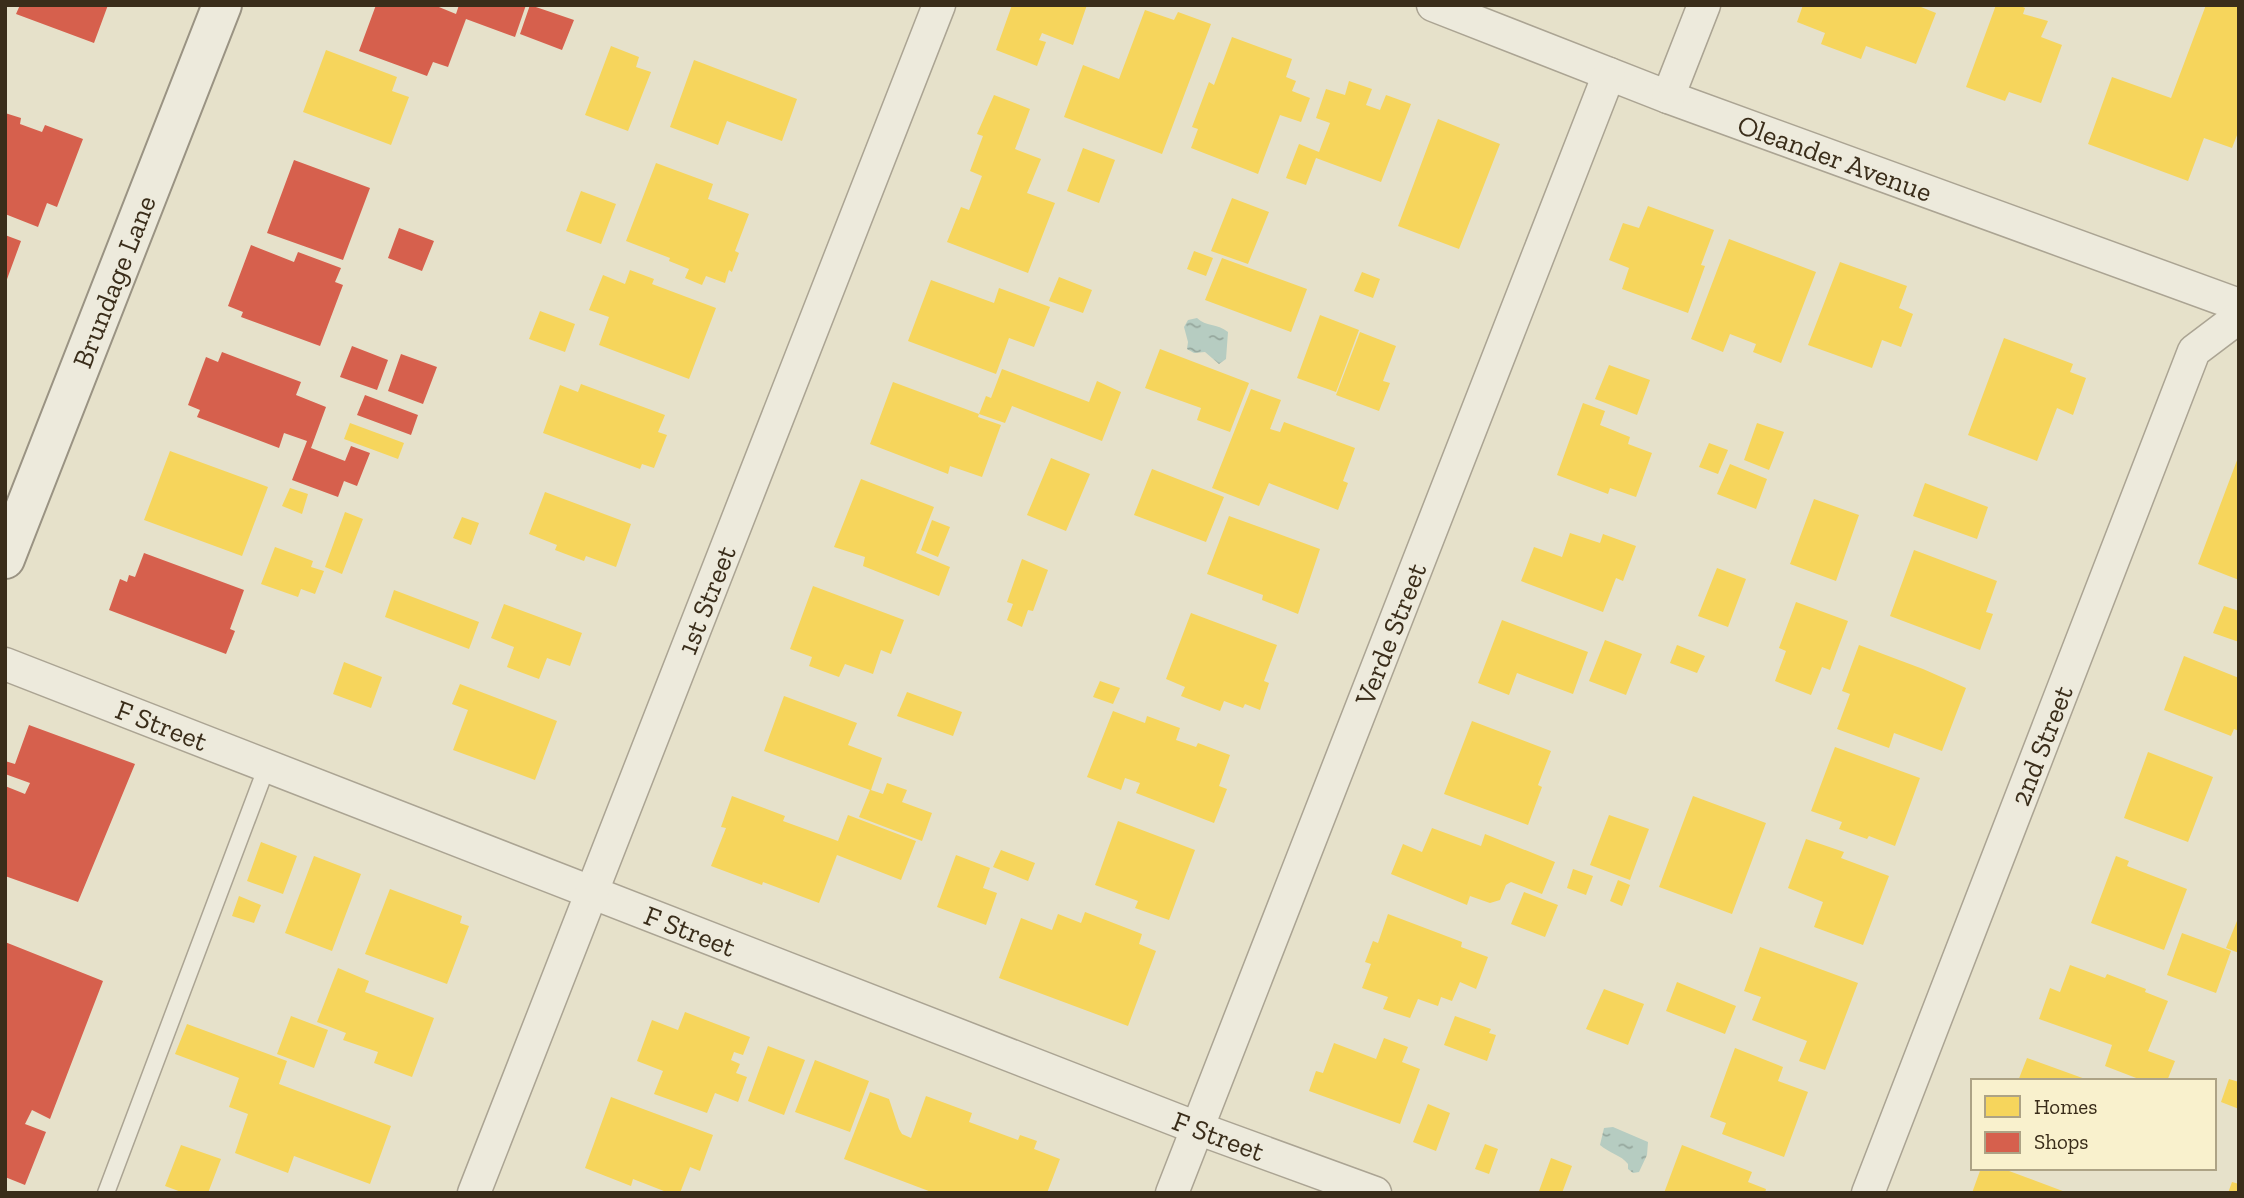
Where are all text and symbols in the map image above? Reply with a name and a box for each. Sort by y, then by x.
street label: Oleander Avenue [1733,108,1936,209]
street label: Brundage Lane [66,191,163,373]
street label: 1st Street [671,541,743,659]
street label: Verde Street [1348,558,1434,711]
street label: 2nd Street [2004,680,2080,810]
street label: F Street [111,693,212,758]
street label: F Street [639,898,741,964]
legend [1971,1079,2216,1170]
text: Homes [2034,1094,2097,1119]
street label: F Street [1168,1104,1269,1168]
text: Shops [2034,1129,2088,1154]

